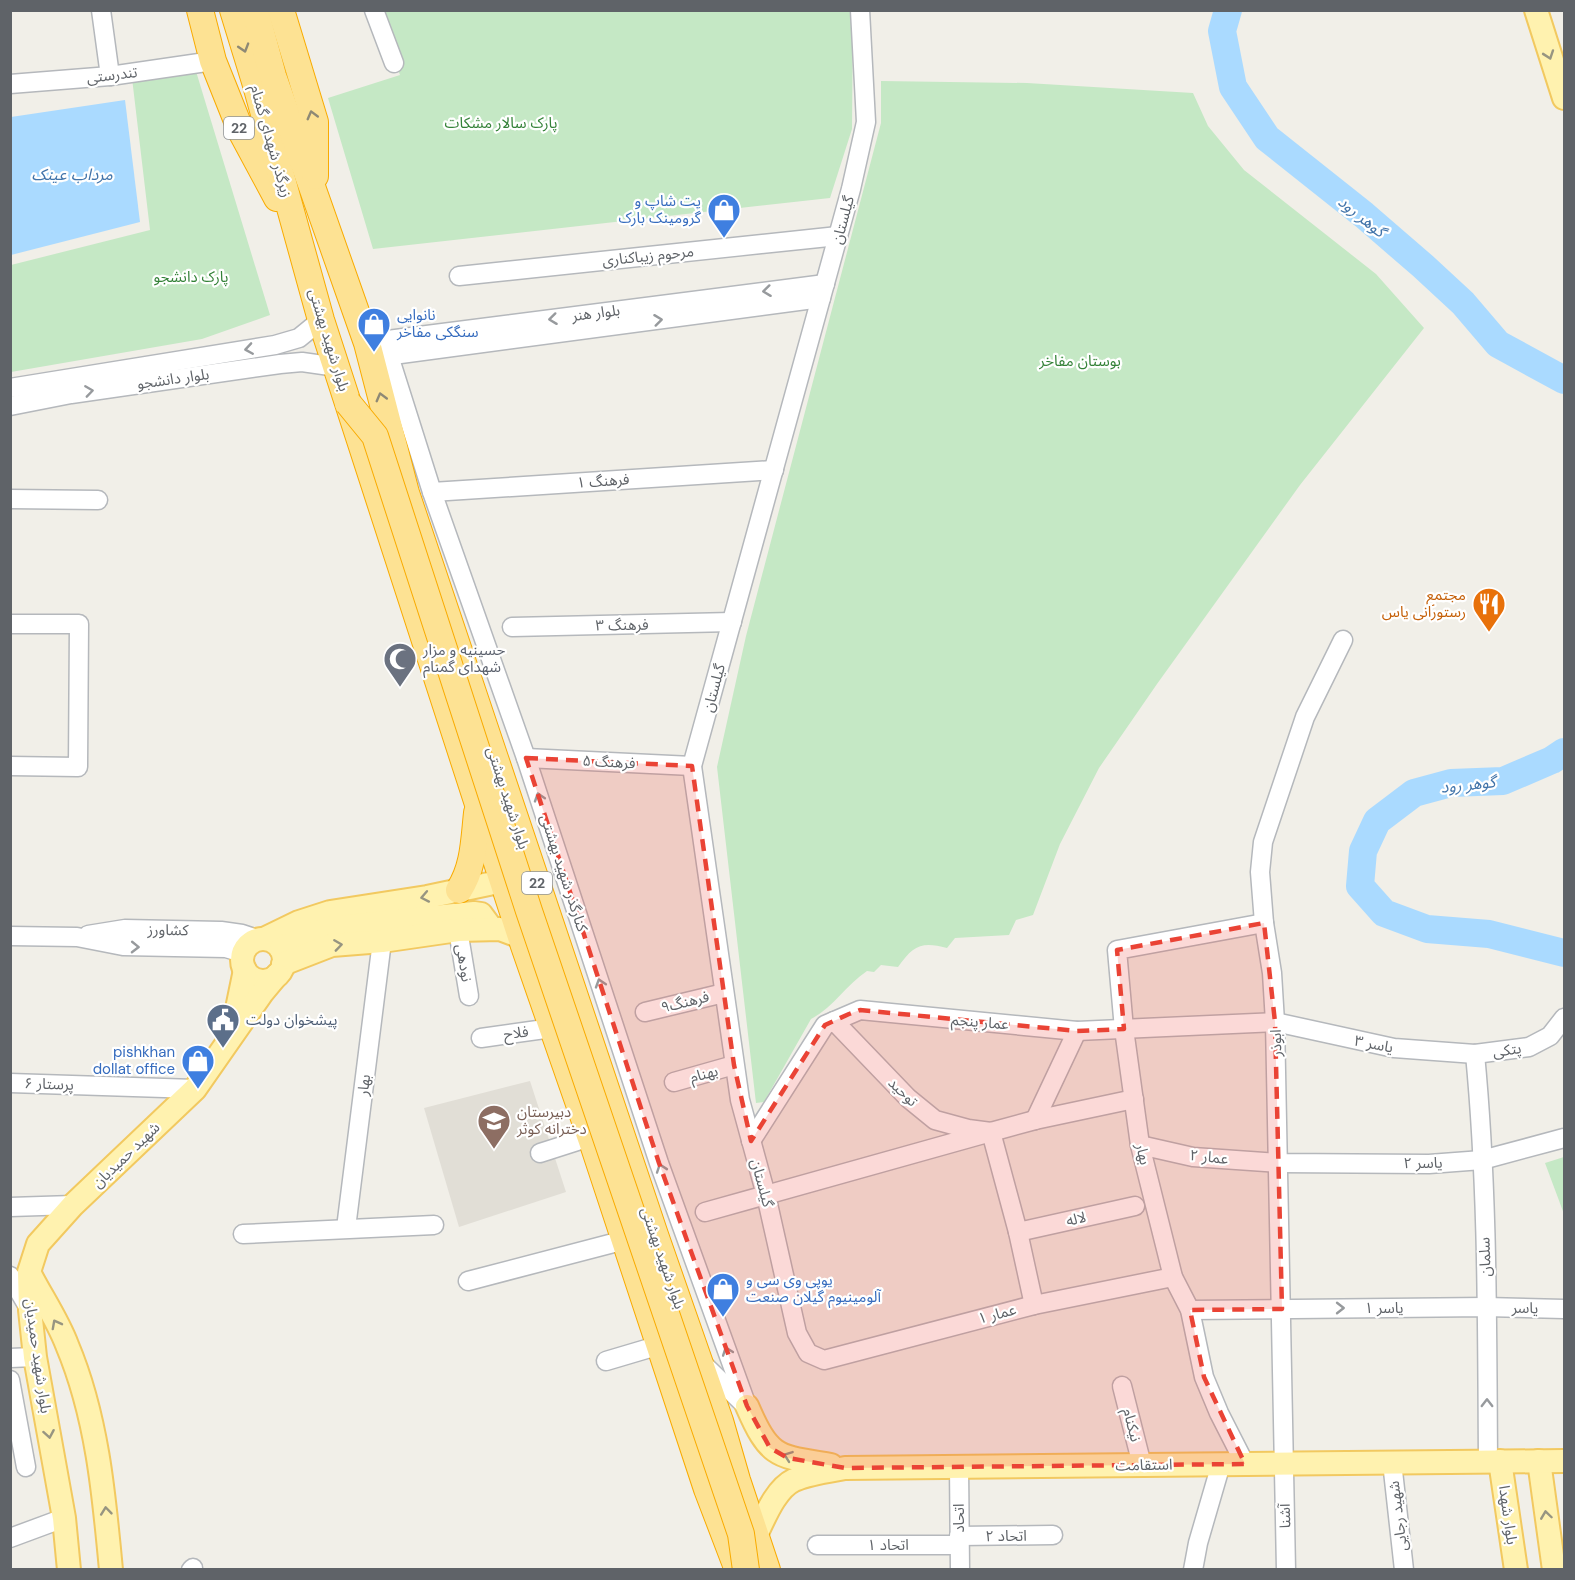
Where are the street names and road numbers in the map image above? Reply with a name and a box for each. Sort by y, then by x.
street label: تندرستی [85,62,139,88]
street label: زیرگذر شهدای گمنام [244,82,297,200]
road number: 22 [224,117,254,139]
street label: گیلستان [827,193,859,246]
street label: مرحوم زیباکناری [601,241,695,272]
street label: بلوار شهید بهشتی [304,286,354,394]
street label: بلوار هنر [570,300,621,326]
street label: بلوار دانشجو [136,364,210,394]
street label: فرهنگ ۱ [576,469,630,493]
street label: فرهنگ ۳ [595,615,649,635]
street label: گیلستان [698,661,730,714]
street label: بلوار شهید بهشتی [482,744,534,852]
street label: فرهنگ ۵ [582,751,636,773]
street label: کنارگذر شهید بهشتی [536,812,593,935]
road number: 22 [522,872,552,894]
street label: کشاورز [146,920,189,940]
street label: نودهی [451,943,477,983]
street label: فرهنگ۹ [659,986,711,1018]
street label: عمار پنجم [950,1010,1010,1036]
street label: فلاح [502,1021,530,1047]
street label: ابوذر [1266,1029,1286,1058]
street label: یاسر ۳ [1353,1030,1395,1058]
street label: پتکی [1491,1038,1523,1062]
street label: بهنام [688,1061,721,1088]
street label: پرستار ۶ [24,1073,74,1095]
street label: بهار [353,1073,375,1098]
street label: توحید [884,1073,922,1111]
street label: شهید حمیدیان [88,1117,164,1192]
street label: بهار [1131,1140,1155,1167]
street label: عمار ۲ [1189,1145,1230,1169]
street label: یاسر ۲ [1403,1153,1443,1173]
street label: گیلستان [746,1157,778,1210]
street label: بلوار شهید بهشتی [636,1204,690,1312]
street label: لاله [1064,1207,1088,1231]
street label: سلمان [1474,1237,1496,1277]
street label: بلوار شهید حمیدیان [20,1297,56,1415]
street label: یاسر ۱ [1364,1298,1404,1318]
street label: یاسر [1511,1298,1538,1318]
street label: عمار ۱ [976,1299,1019,1329]
street label: نیکنام [1117,1406,1146,1444]
street label: استقامت [1115,1455,1173,1475]
street label: شهید رجایی [1384,1480,1412,1552]
street label: بلوار شهدا [1494,1484,1522,1546]
street label: اتحاد [949,1503,969,1533]
street label: آشنا [1275,1503,1295,1529]
street label: اتحاد ۲ [985,1526,1027,1546]
street label: اتحاد ۱ [867,1535,909,1555]

